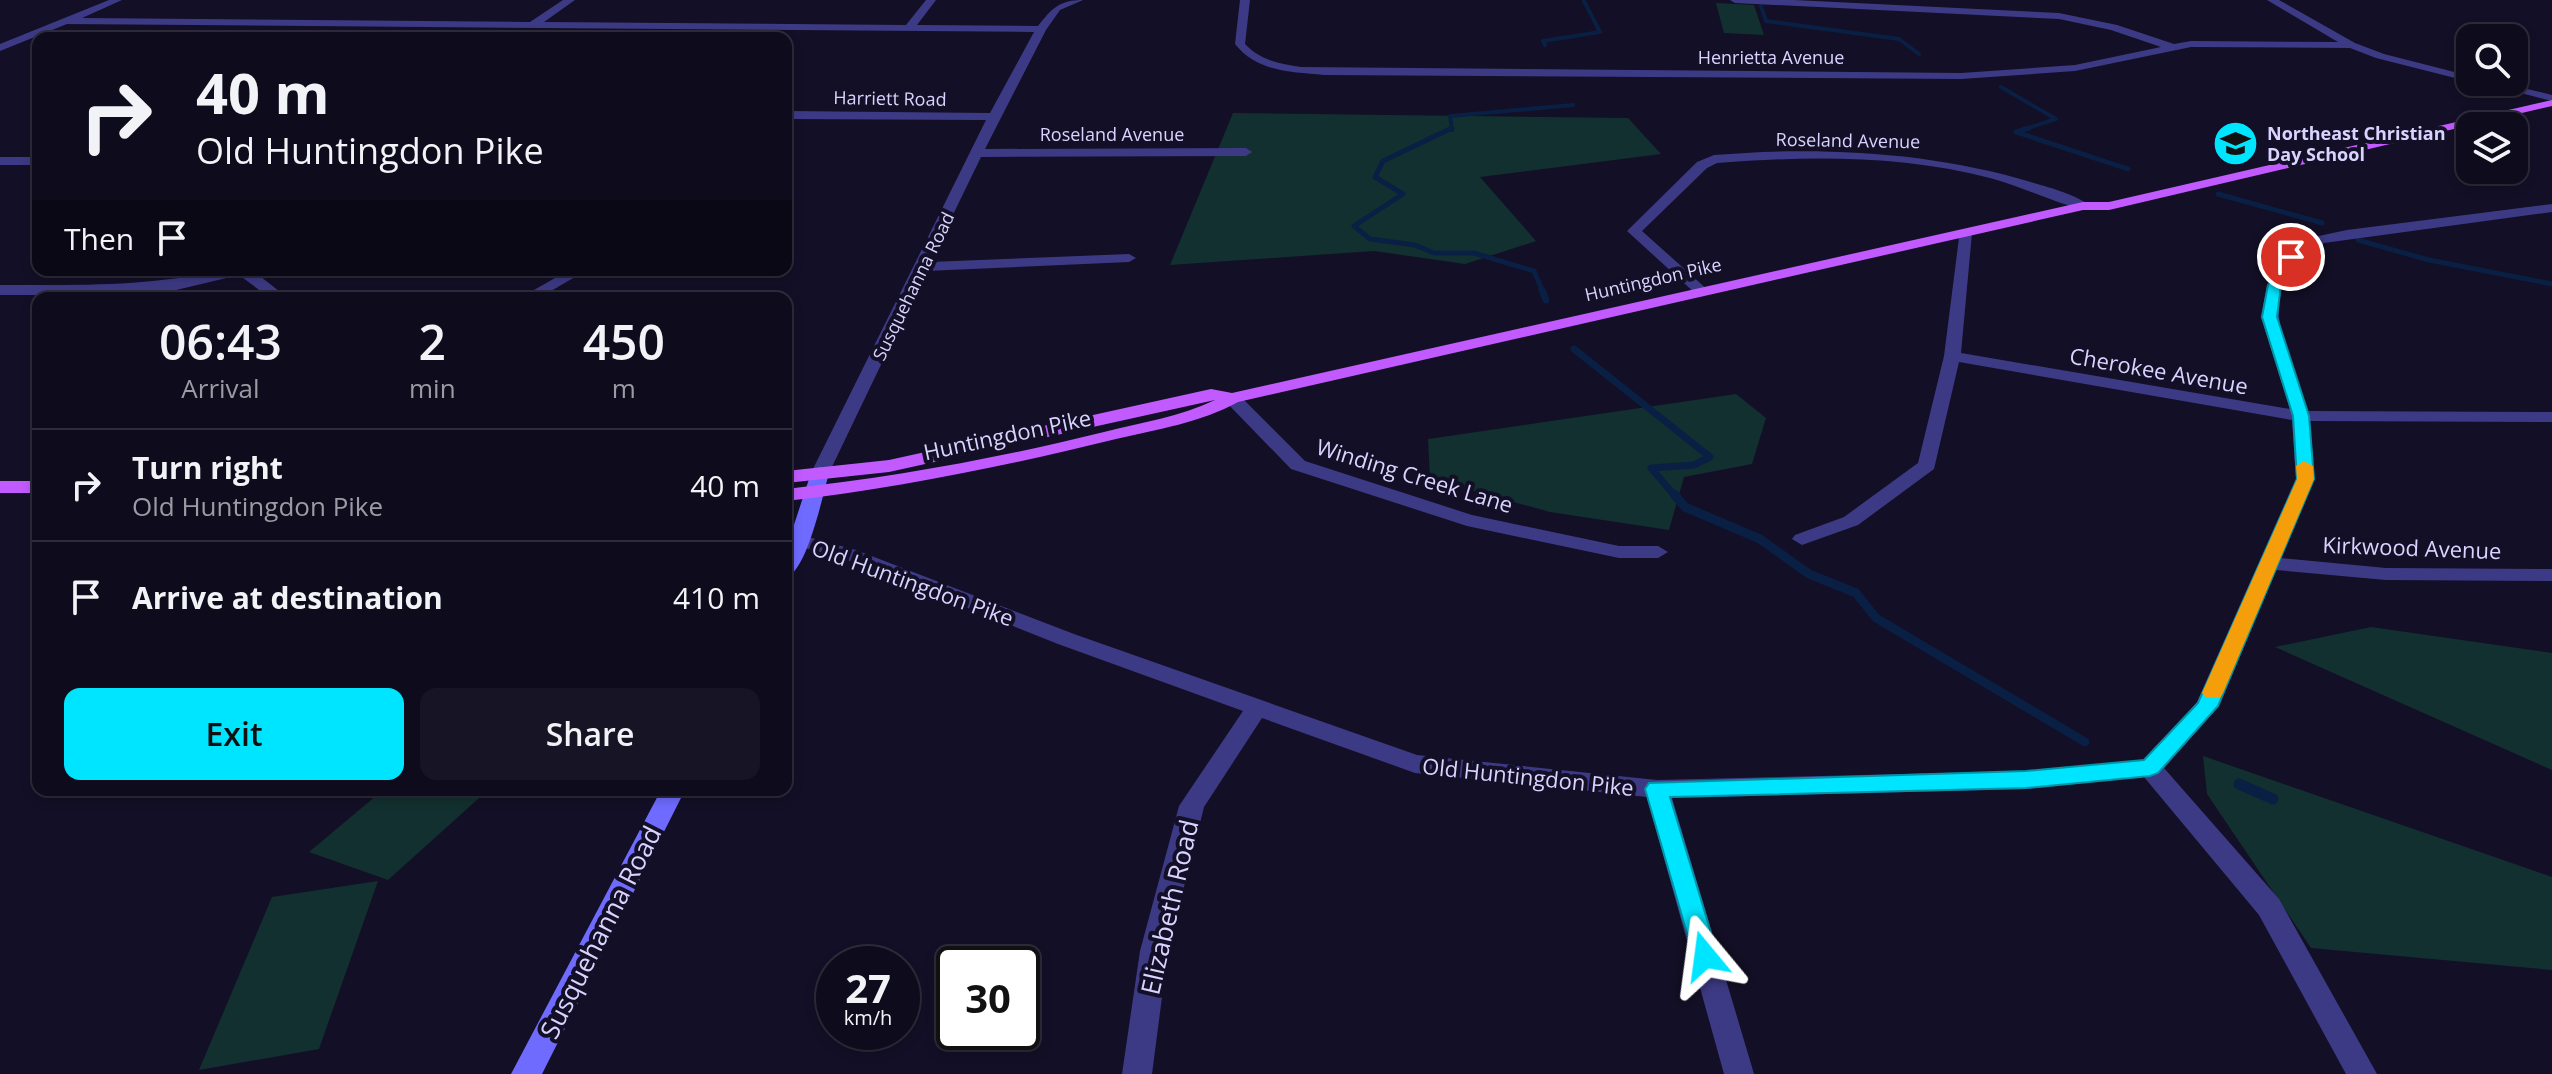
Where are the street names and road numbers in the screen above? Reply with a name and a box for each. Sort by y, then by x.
street label: Henrietta Avenue [1698,45,1844,69]
street label: Harriett Road [833,85,947,111]
street label: Roseland Avenue [1040,122,1184,146]
street label: Roseland Avenue [1776,127,1920,153]
street label: Susquehanna Road [867,208,959,364]
street label: Huntingdon Pike [1582,252,1724,306]
street label: Cherokee Avenue [2068,340,2250,400]
street label: Huntingdon Pike [920,402,1094,466]
street label: Winding Creek Lane [1313,431,1517,519]
street label: Kirkwood Avenue [2322,529,2502,565]
street label: Old Huntingdon Pike [808,532,1018,632]
street label: Old Huntingdon Pike [1421,750,1635,802]
street label: Elizabeth Road [1131,816,1207,998]
street label: Susquehanna Road [531,819,669,1045]

